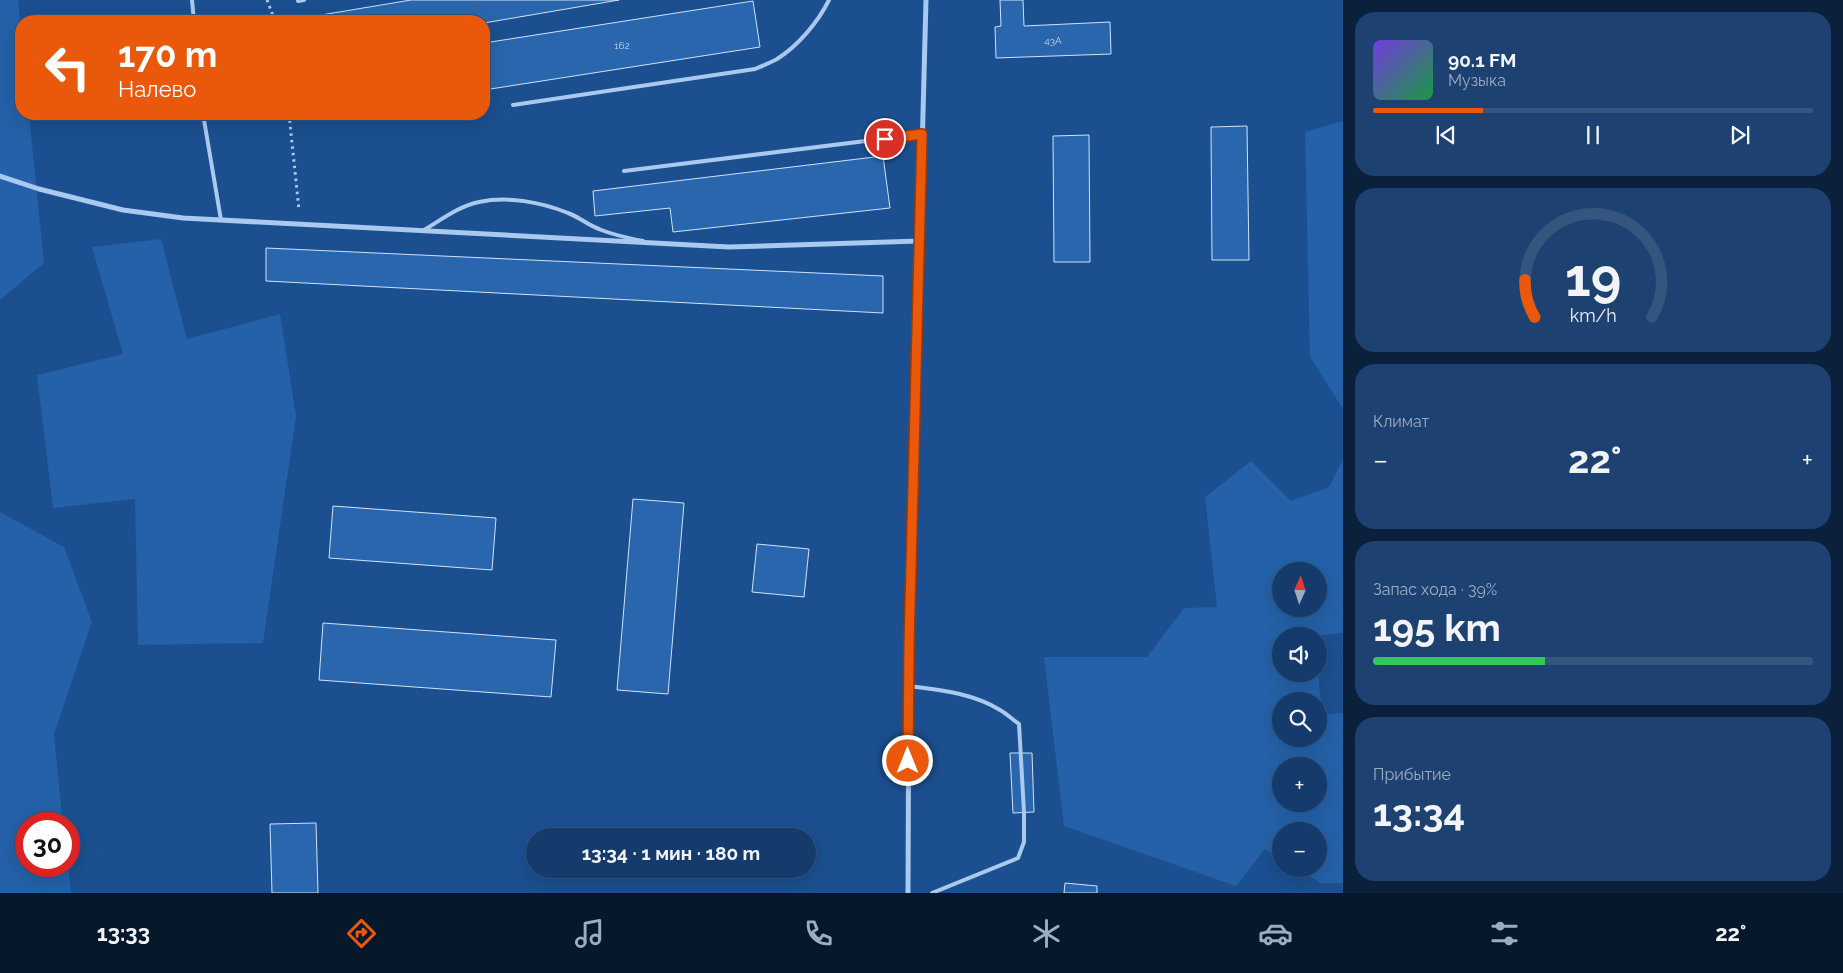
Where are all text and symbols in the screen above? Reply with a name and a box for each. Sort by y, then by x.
text: 170 m [118,34,217,75]
icon: left [35,35,100,100]
house number: 43А [1044,35,1062,46]
house number: 162 [614,40,630,51]
text: 90.1 FM [1448,49,1516,71]
text: Музыка [1448,71,1506,90]
text: Налево [118,76,196,102]
pin [864,118,906,160]
icon: previous [1432,121,1460,149]
icon: pause [1579,121,1607,149]
icon: next [1726,121,1754,149]
icon: arrive [871,125,899,153]
text: 19 [1565,247,1621,308]
text: km/h [1569,305,1617,326]
text: Климат [1373,412,1429,431]
text: 22° [1568,437,1621,482]
text: − [1373,444,1388,477]
text: + [1801,444,1813,477]
north arrow [1272,562,1328,618]
map controls [1272,562,1327,877]
text: Запас хода · 39% [1373,580,1497,599]
text: 195 km [1373,605,1501,650]
button: sound [1272,627,1327,682]
button: search [1272,692,1327,747]
position arrow [881,734,933,786]
button: + [1272,757,1327,812]
text: Прибытие [1373,765,1451,784]
text: 13:34 [1373,790,1465,835]
speed limit sign: 30 [15,812,80,877]
button: − [1272,822,1327,877]
text: 13:34 · 1 мин · 180 m [582,842,760,864]
icon: directions [344,916,379,951]
icon: music [572,916,607,951]
icon: phone [801,916,836,951]
icon: climate [1029,916,1064,951]
icon: car [1258,916,1293,951]
icon: filters [1487,916,1522,951]
text: 13:33 [97,920,150,946]
text: 22° [1715,920,1746,946]

